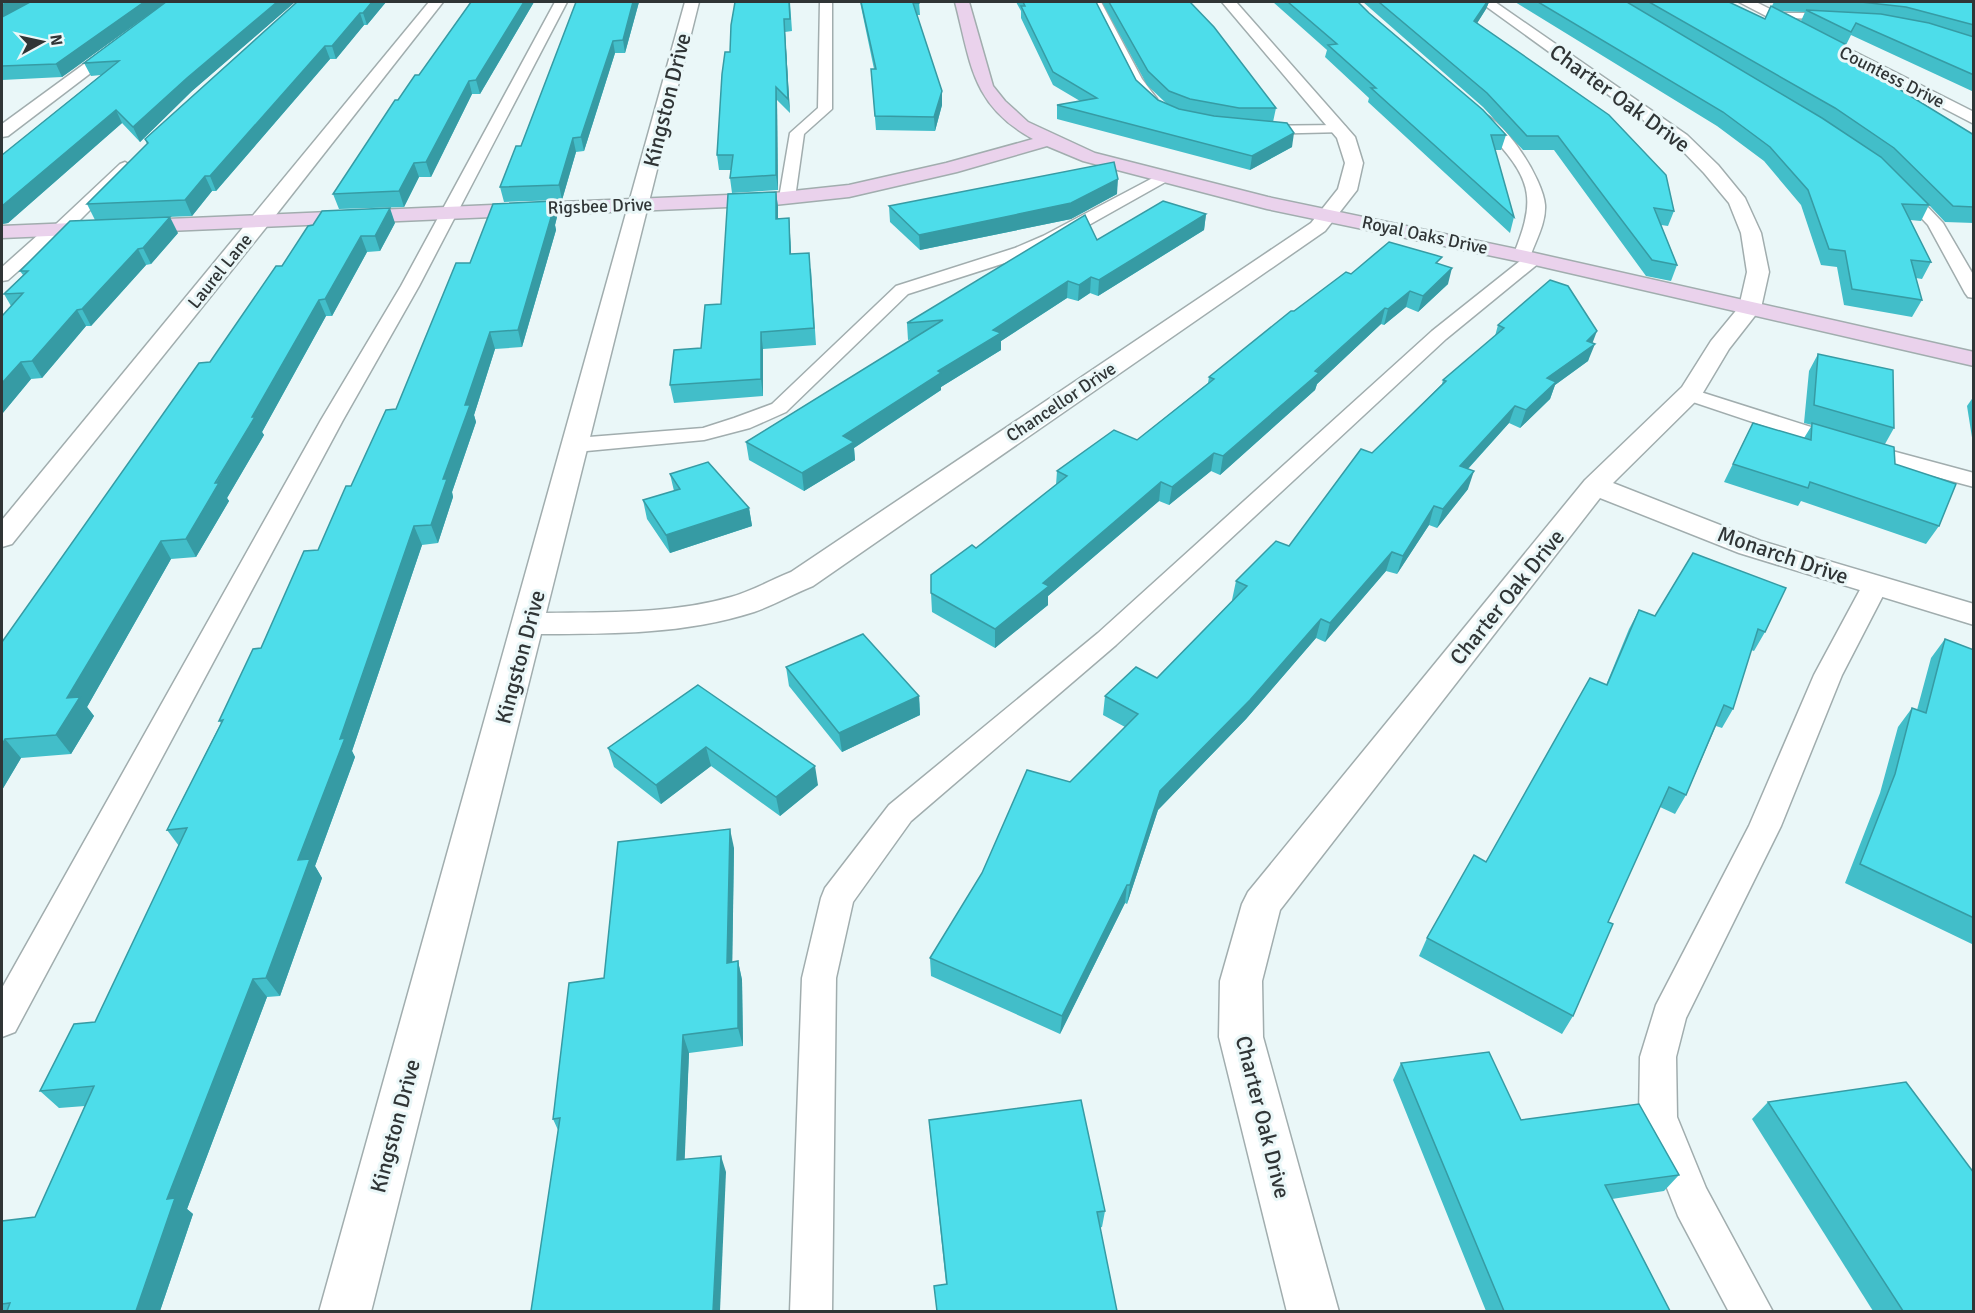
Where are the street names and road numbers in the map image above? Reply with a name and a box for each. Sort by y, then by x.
street label: Kingston Drive [637,30,697,170]
street label: Charter Oak Drive [1545,38,1695,158]
street label: Countess Drive [1836,41,1948,113]
street label: Rigsbee Drive [547,193,653,219]
street label: Royal Oaks Drive [1360,211,1490,259]
street label: Laurel Lane [183,229,257,313]
street label: Chancellor Drive [1002,357,1120,447]
street label: Monarch Drive [1714,520,1852,590]
street label: Charter Oak Drive [1444,524,1570,670]
street label: Kingston Drive [489,587,551,727]
street label: Charter Oak Drive [1230,1033,1296,1201]
street label: Kingston Drive [364,1056,426,1196]

